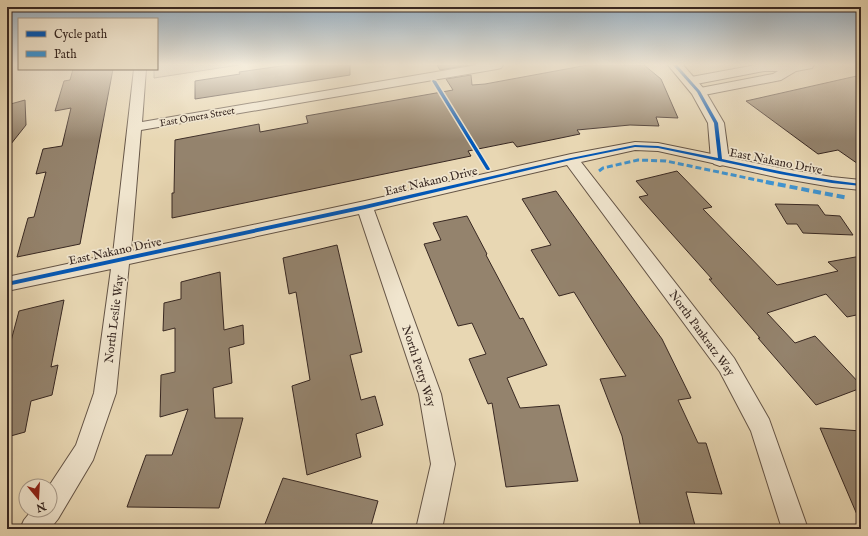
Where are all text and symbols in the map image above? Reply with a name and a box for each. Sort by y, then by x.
legend [18,18,158,70]
text: Cycle path [54,27,108,43]
text: Path [54,47,77,62]
street label: East Omera Street [159,104,236,130]
street label: East Nakano Drive [728,145,824,178]
street label: East Nakano Drive [383,163,479,199]
street label: East Nakano Drive [67,234,163,269]
street label: North Leslie Way [102,274,127,364]
street label: North Pankratz Way [665,287,738,379]
street label: North Petty Way [398,324,439,409]
north arrow [18,478,58,518]
text: N [34,498,48,515]

